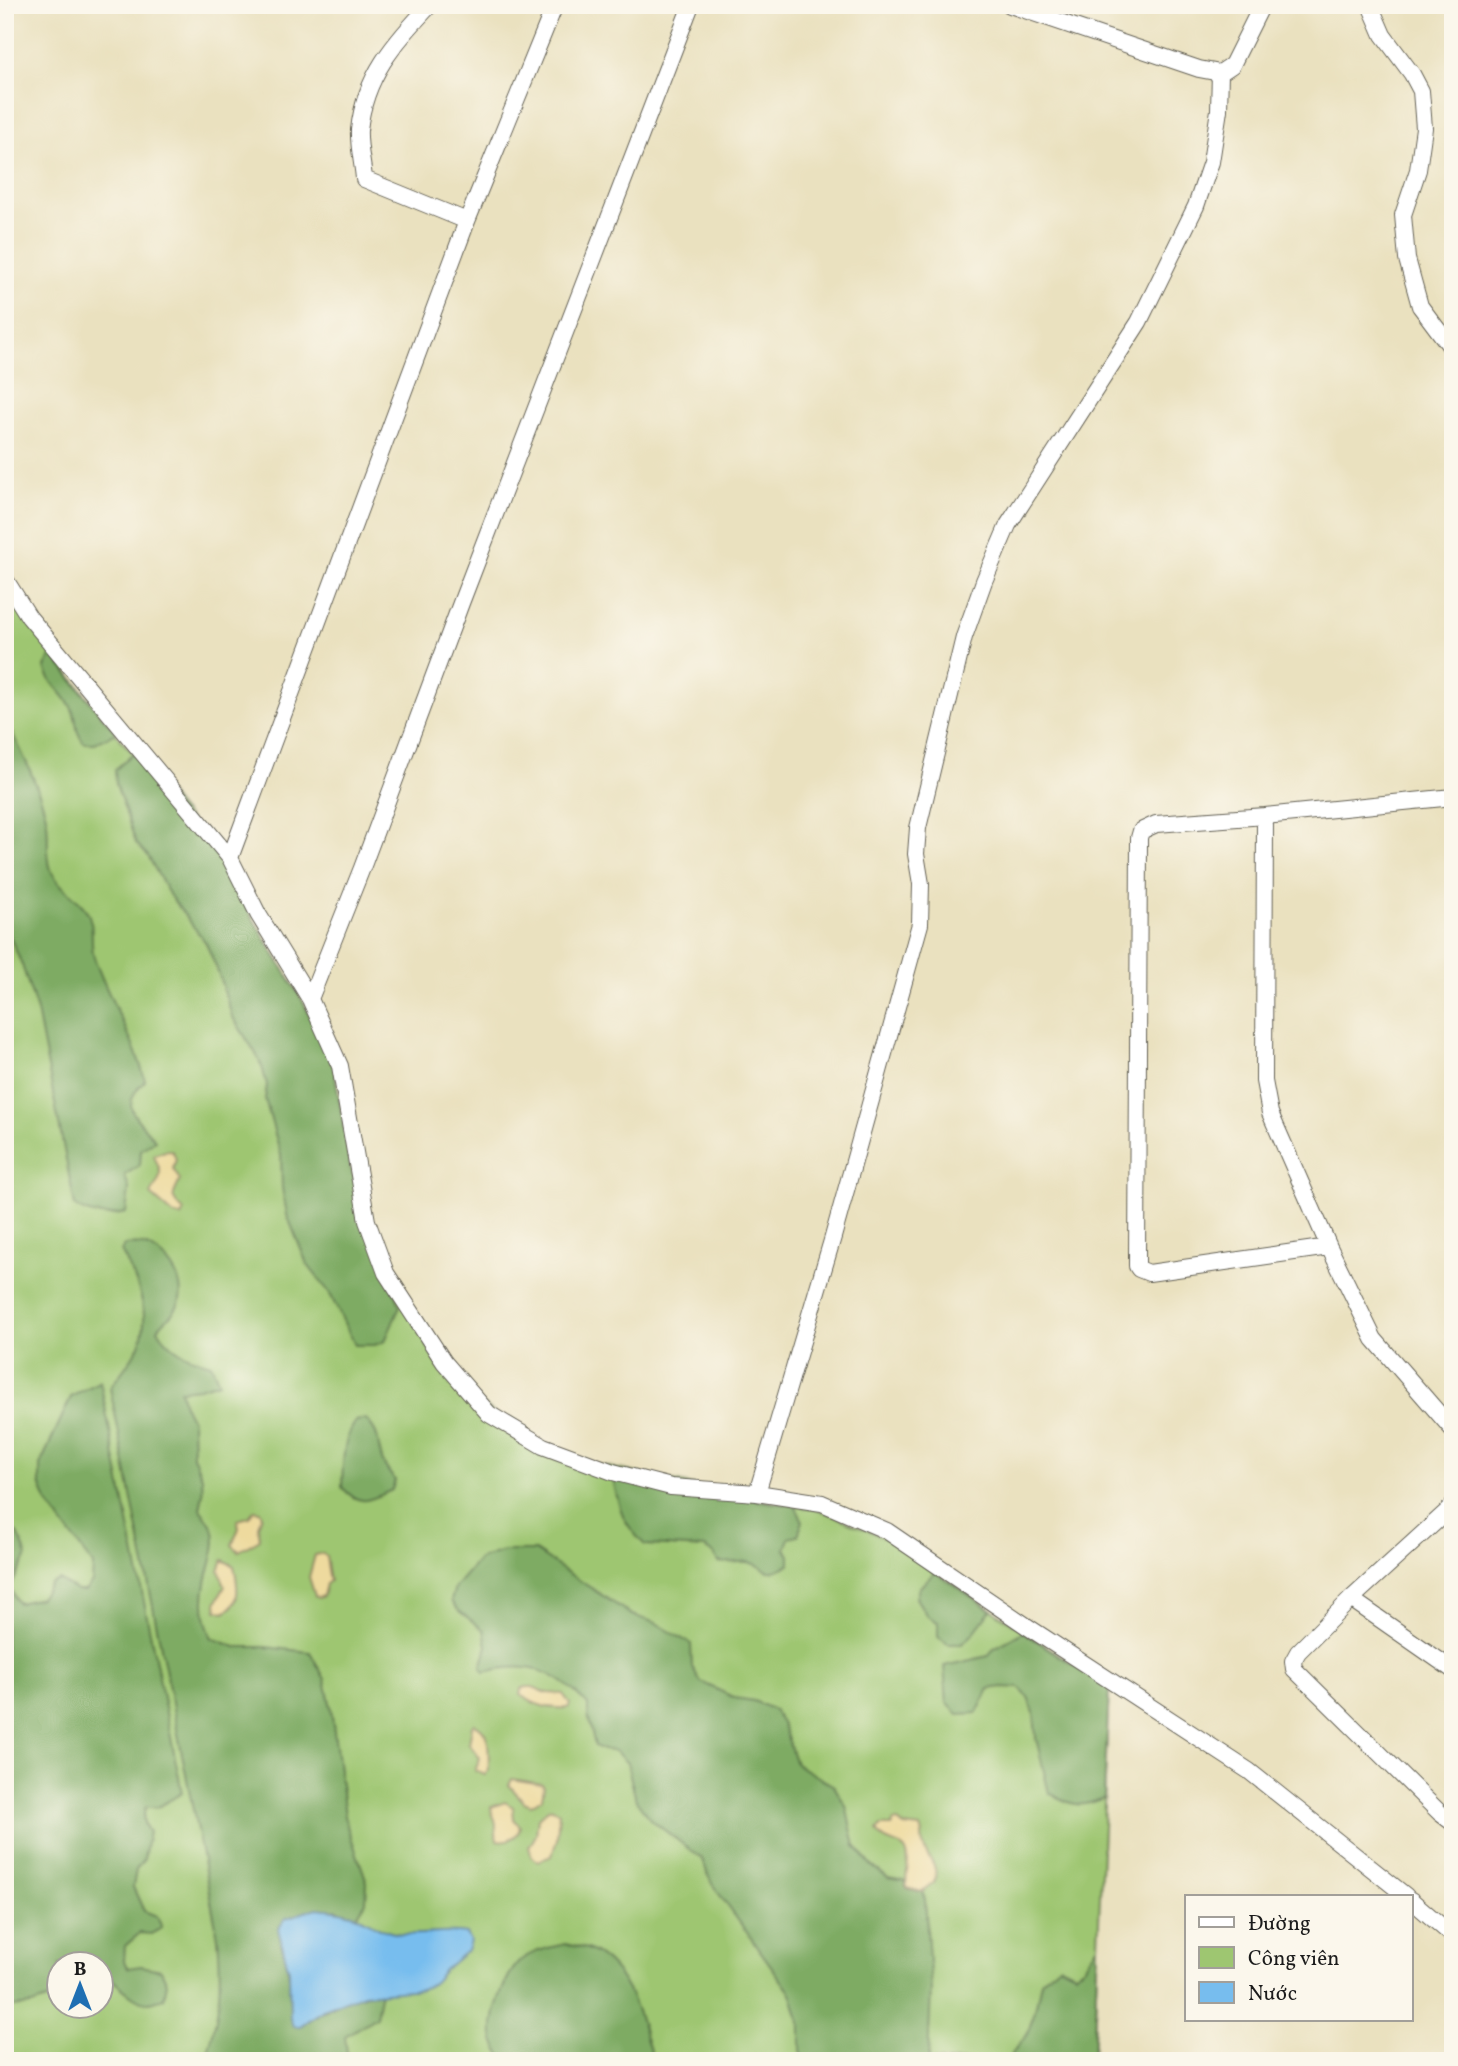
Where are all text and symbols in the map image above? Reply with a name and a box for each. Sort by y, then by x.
legend [1185,1895,1412,2021]
text: Đường [1248,1910,1311,1939]
text: Công viên [1248,1945,1340,1974]
north arrow [46,1951,116,2021]
text: B [74,1957,86,1983]
text: Nước [1248,1980,1297,2009]

